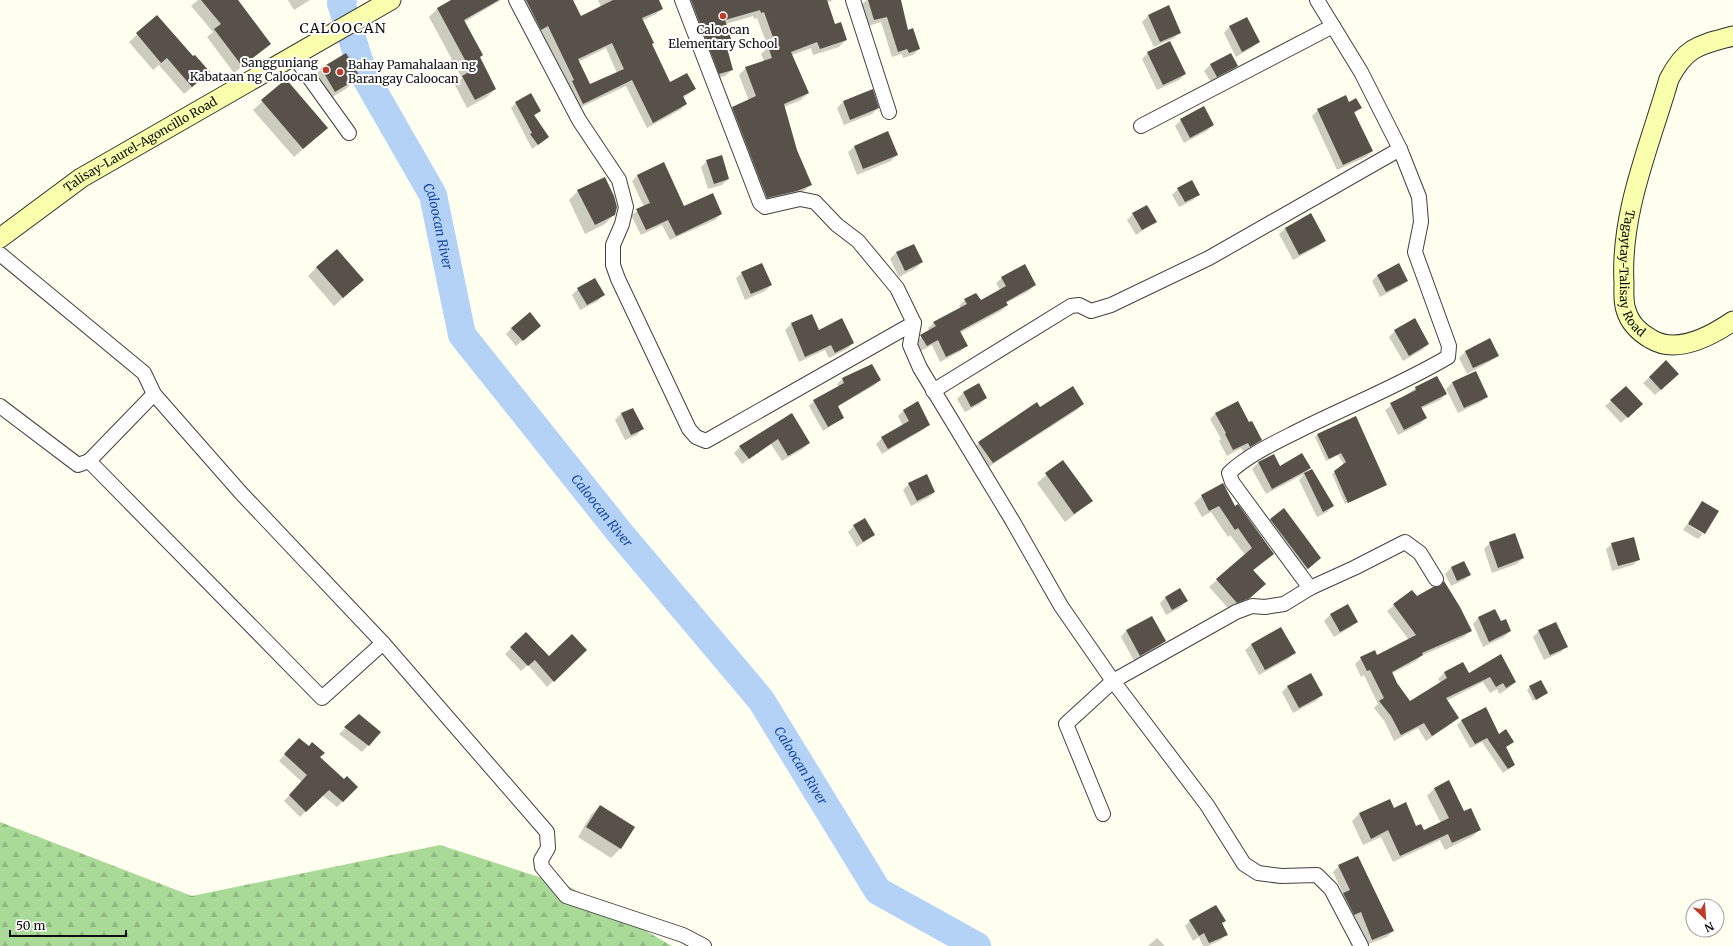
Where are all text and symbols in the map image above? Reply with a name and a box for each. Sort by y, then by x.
marker: Caloocan Elementary School [718,11,728,21]
district label: CALOOCAN [300,19,387,37]
place label: Caloocan Elementary School [668,22,778,51]
place label: Sangguniang Kabataan ng Caloocan [190,55,319,84]
place label: Bahay Pamahalaan ng Barangay Caloocan [348,57,477,86]
marker: Sangguniang Kabataan ng Caloocan [321,65,331,75]
marker: Bahay Pamahalaan ng Barangay Caloocan [335,67,345,77]
street label: Talisay-Laurel-Agoncillo Road [61,93,220,195]
water label: Caloocan River [419,180,456,272]
street label: Tagaytay-Talisay Road [1617,209,1649,340]
water label: Caloocan River [567,471,637,551]
water label: Caloocan River [770,723,831,808]
north arrow [1685,898,1725,938]
scale bar [10,912,126,938]
text: 50 m [16,918,45,933]
text: N [1702,919,1716,935]

